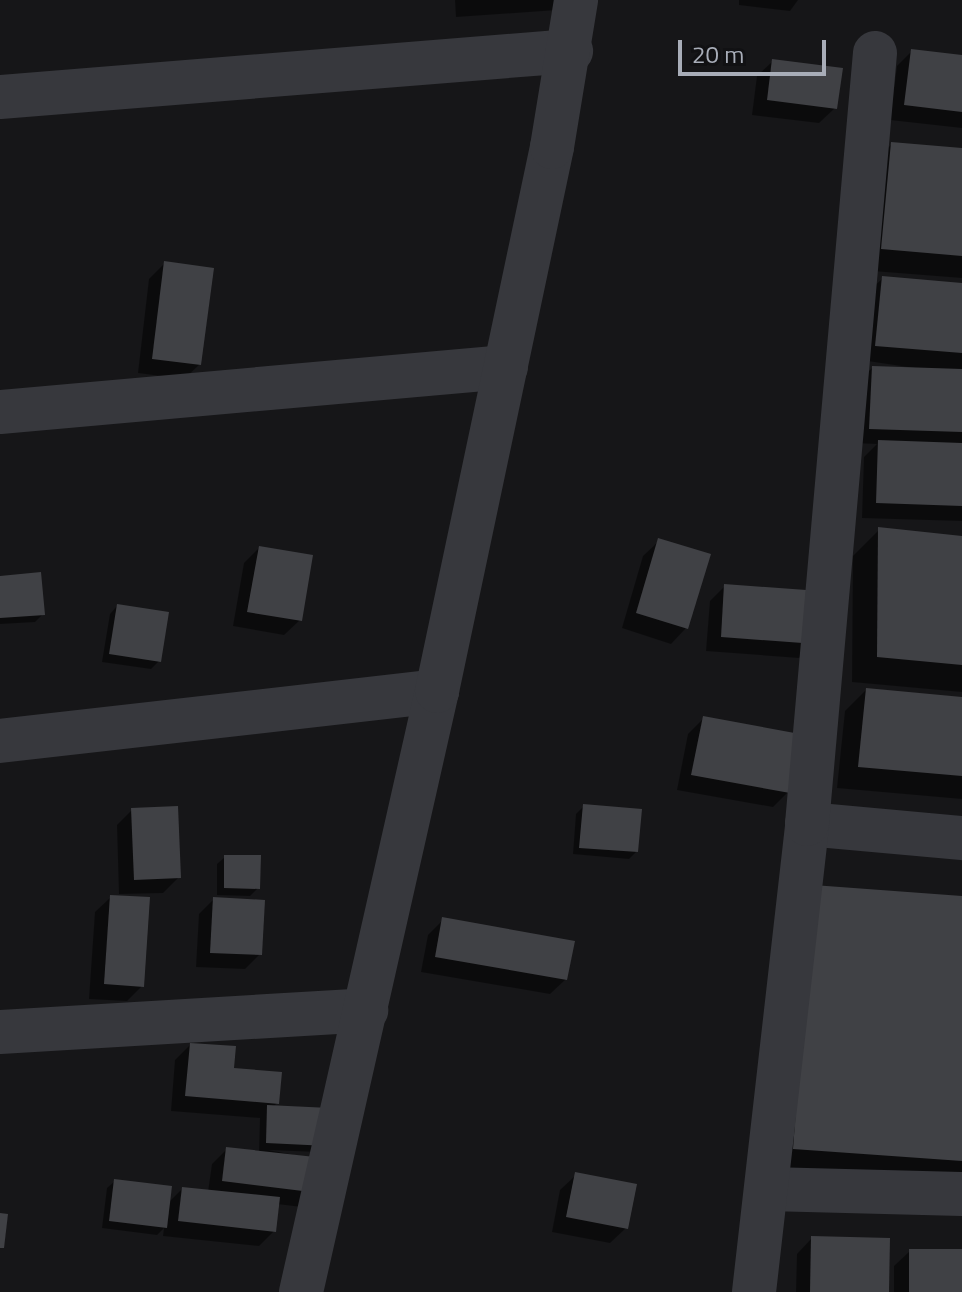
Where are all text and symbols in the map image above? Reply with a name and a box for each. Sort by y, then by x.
scale bar [682,24,830,74]
text: 20 m [692,36,744,72]

